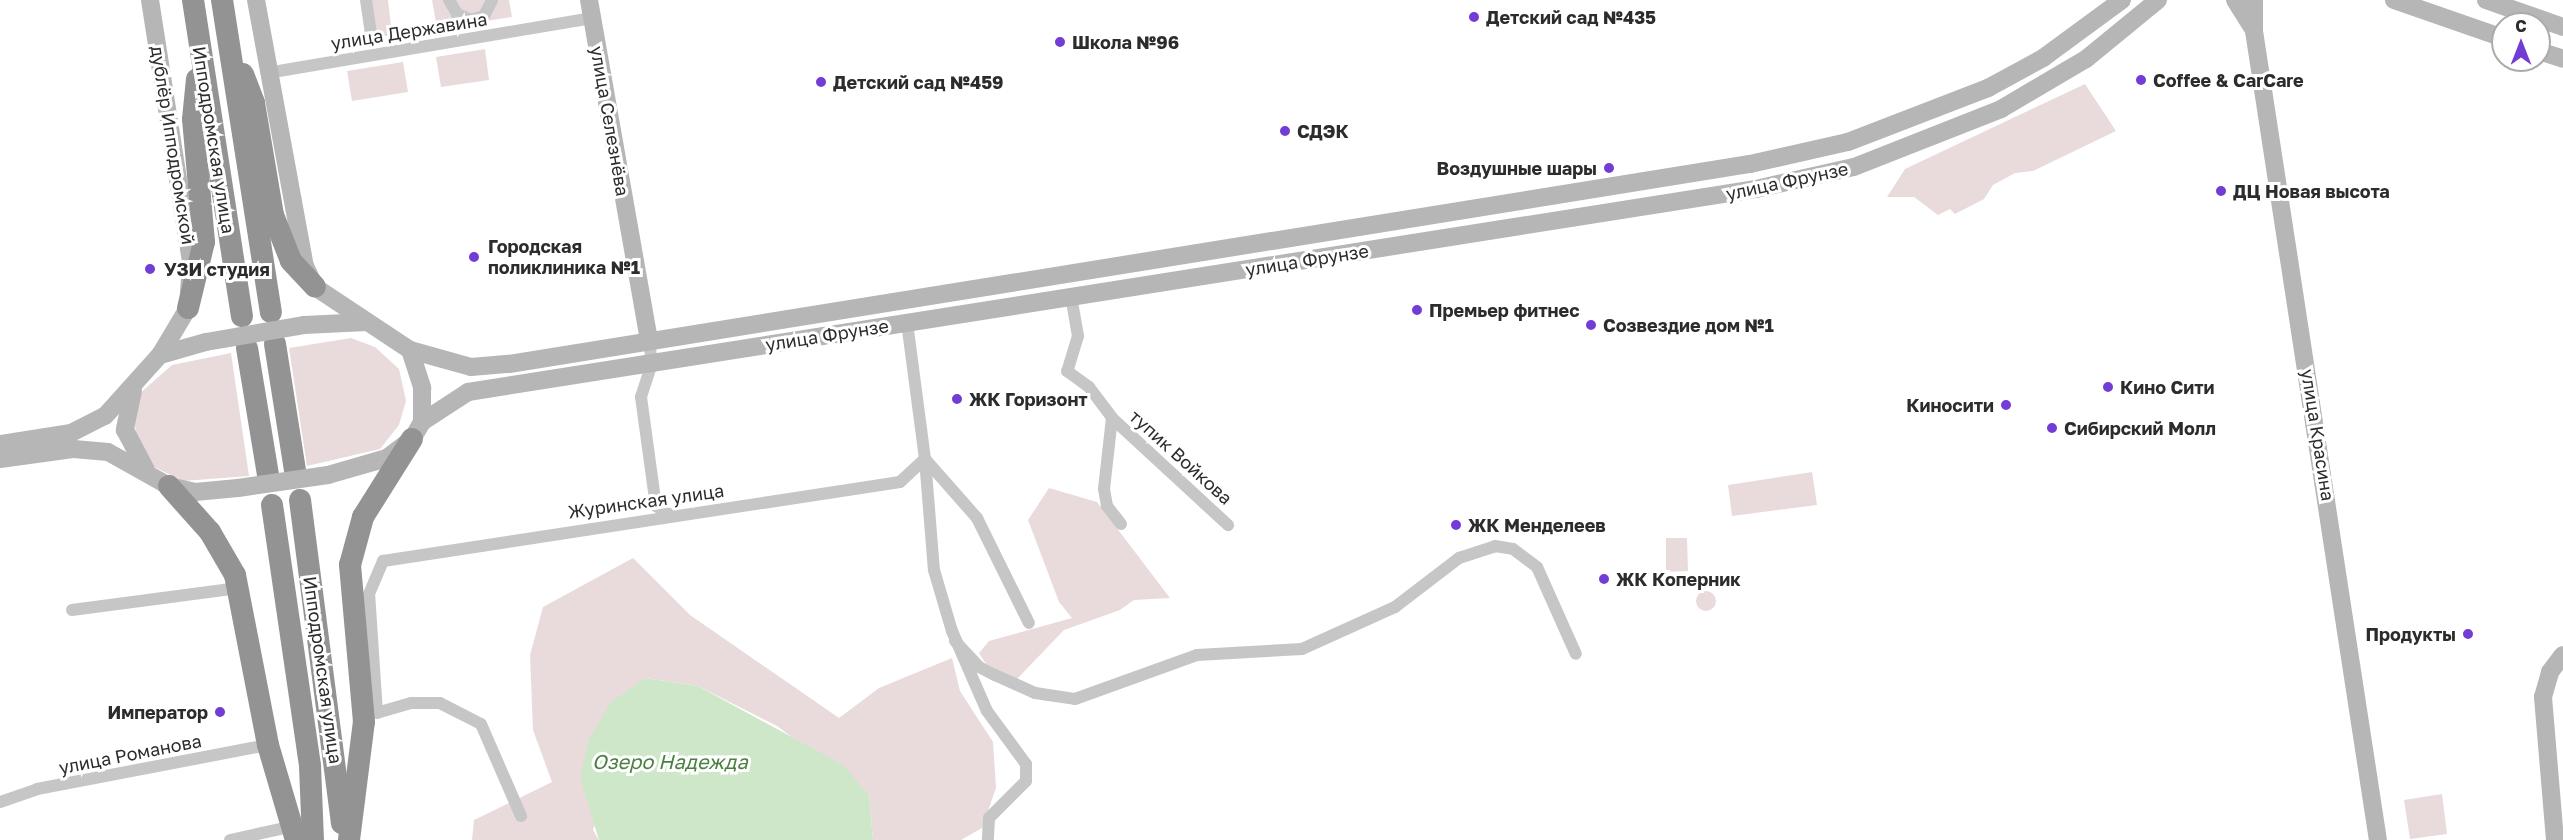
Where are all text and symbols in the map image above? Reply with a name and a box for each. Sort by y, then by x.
place label: Детский сад №435 [1486,6,1656,28]
street label: улица Державина [329,8,489,54]
marker: Детский сад №435 [1467,10,1481,24]
north arrow [2491,12,2551,72]
text: С [2515,16,2527,36]
place label: Школа №96 [1072,31,1179,53]
marker: Школа №96 [1053,35,1067,49]
street label: дублёр Ипподромской [147,44,199,246]
street label: улица Селезнёва [586,44,634,198]
street label: Ипподромская улица [189,45,239,235]
place label: Coffee & CarCare [2153,69,2304,91]
place label: Детский сад №459 [833,71,1004,93]
marker: Coffee & CarCare [2134,73,2148,87]
marker: Детский сад №459 [814,75,828,89]
place label: СДЭК [1297,120,1349,142]
marker: СДЭК [1278,124,1292,138]
place label: Воздушные шары [1437,157,1597,179]
street label: улица Фрунзе [1724,158,1850,204]
marker: Воздушные шары [1602,161,1616,175]
place label: ДЦ Новая высота [2233,180,2390,202]
marker: ДЦ Новая высота [2214,184,2228,198]
place label: Городская поликлиника №1 [488,236,640,278]
street label: улица Фрунзе [1244,240,1370,280]
marker: Городская поликлиника №1 [465,248,483,266]
place label: УЗИ студия [164,258,270,280]
marker: УЗИ студия [141,260,159,278]
place label: Премьер фитнес [1429,299,1580,321]
marker: Премьер фитнес [1410,303,1424,317]
place label: Созвездие дом №1 [1603,314,1774,336]
street label: улица Фрунзе [764,315,890,355]
marker: Созвездие дом №1 [1584,318,1598,332]
street label: улица Красина [2297,368,2339,502]
place label: Кино Сити [2120,376,2215,398]
marker: Кино Сити [2101,380,2115,394]
place label: ЖК Горизонт [969,388,1088,410]
marker: ЖК Горизонт [950,392,964,406]
place label: Киносити [1906,394,1994,416]
marker: Киносити [1999,398,2013,412]
street label: тупик Войкова [1125,405,1237,509]
place label: Сибирский Молл [2064,417,2216,439]
marker: Сибирский Молл [2045,421,2059,435]
street label: Журинская улица [567,479,725,523]
place label: ЖК Менделеев [1468,514,1606,536]
marker: ЖК Менделеев [1449,518,1463,532]
place label: ЖК Коперник [1616,568,1741,590]
marker: ЖК Коперник [1597,572,1611,586]
street label: Ипподромская улица [299,575,347,765]
place label: Продукты [2365,623,2456,645]
marker: Продукты [2461,627,2475,641]
place label: Император [108,701,208,723]
marker: Император [213,705,227,719]
street label: улица Романова [57,730,203,778]
water label: Озеро Надежда [592,749,748,773]

